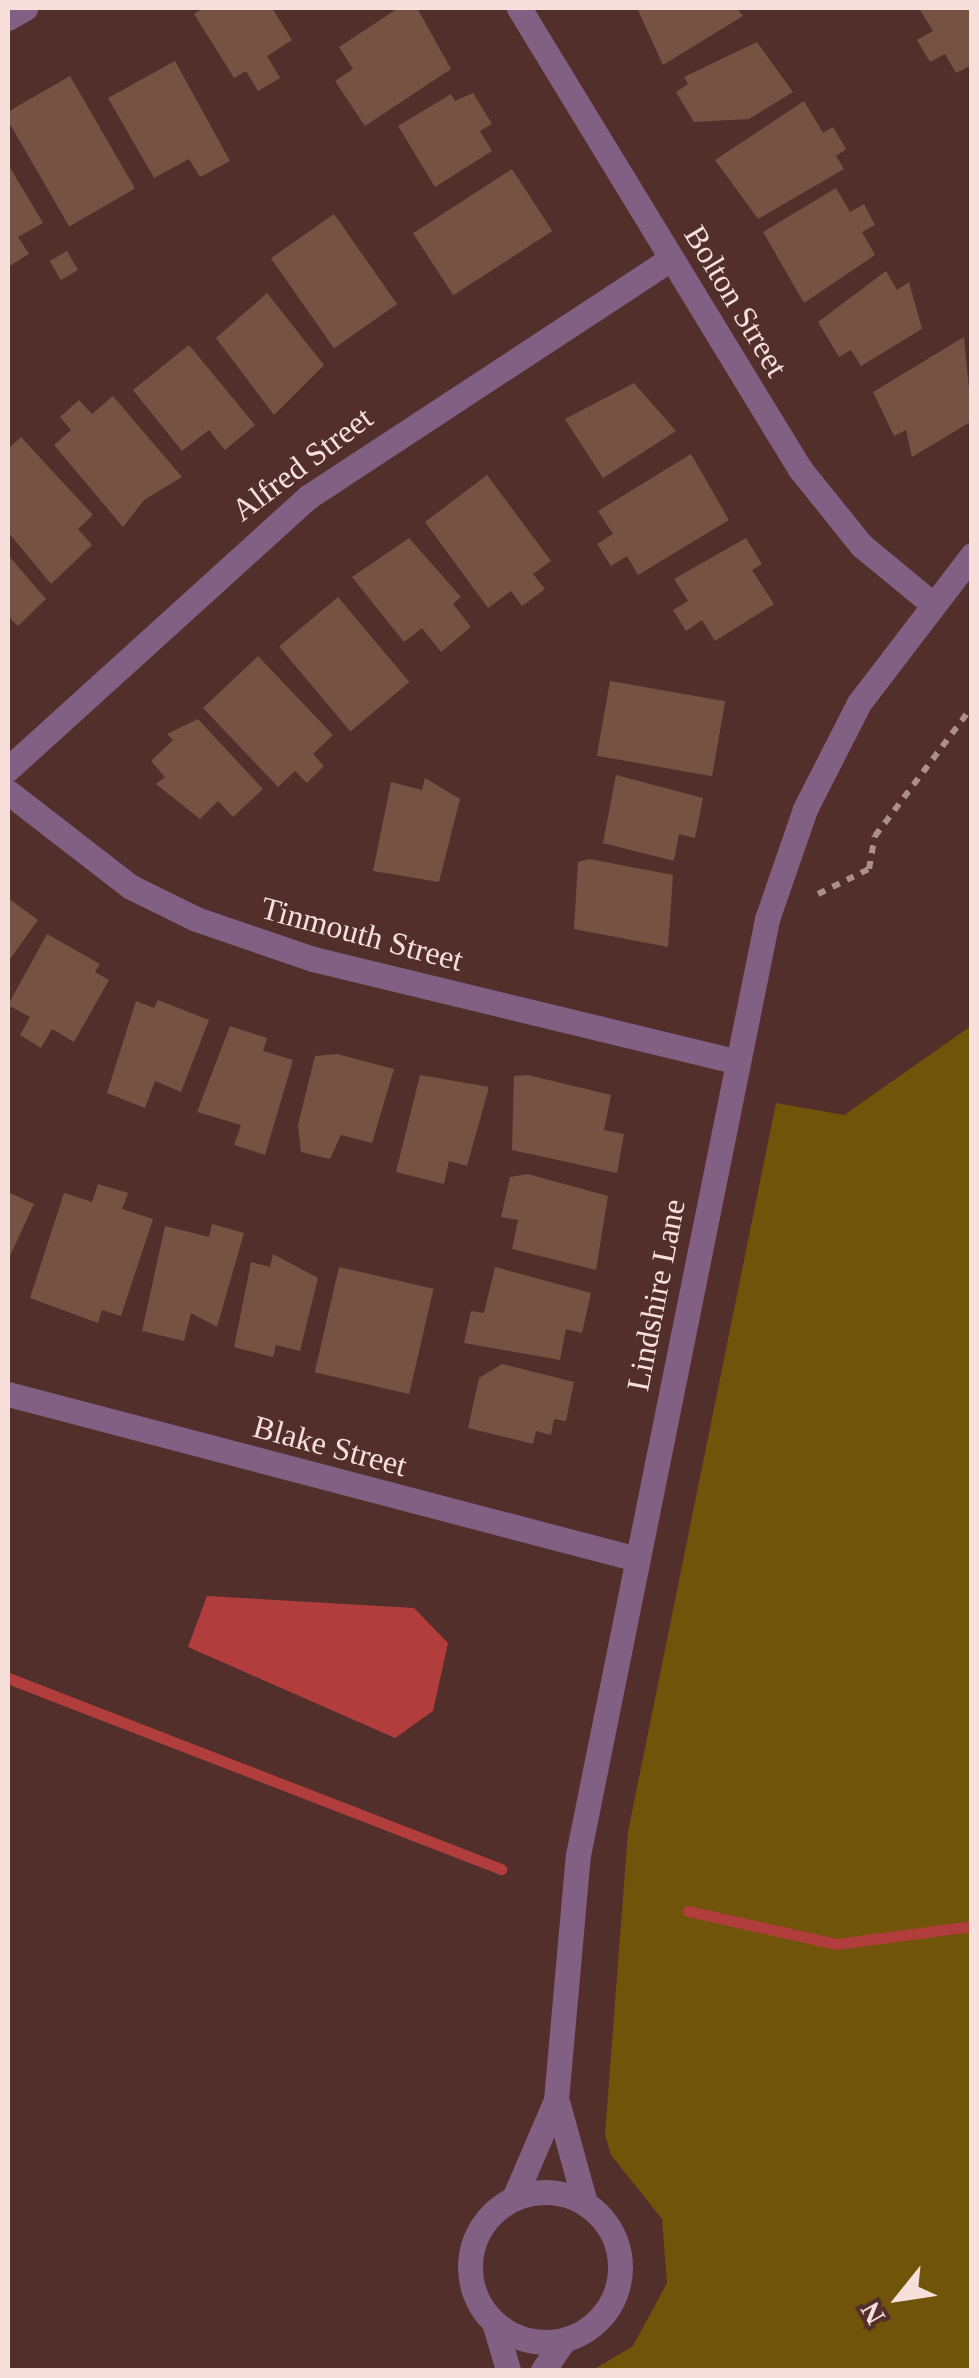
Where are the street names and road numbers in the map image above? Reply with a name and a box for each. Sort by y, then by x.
street label: Bolton Street [676,218,796,384]
street label: Alfred Street [224,399,380,529]
street label: Tinmouth Street [257,889,467,979]
street label: Lindshire Lane [619,1196,693,1394]
street label: Blake Street [249,1407,411,1485]

